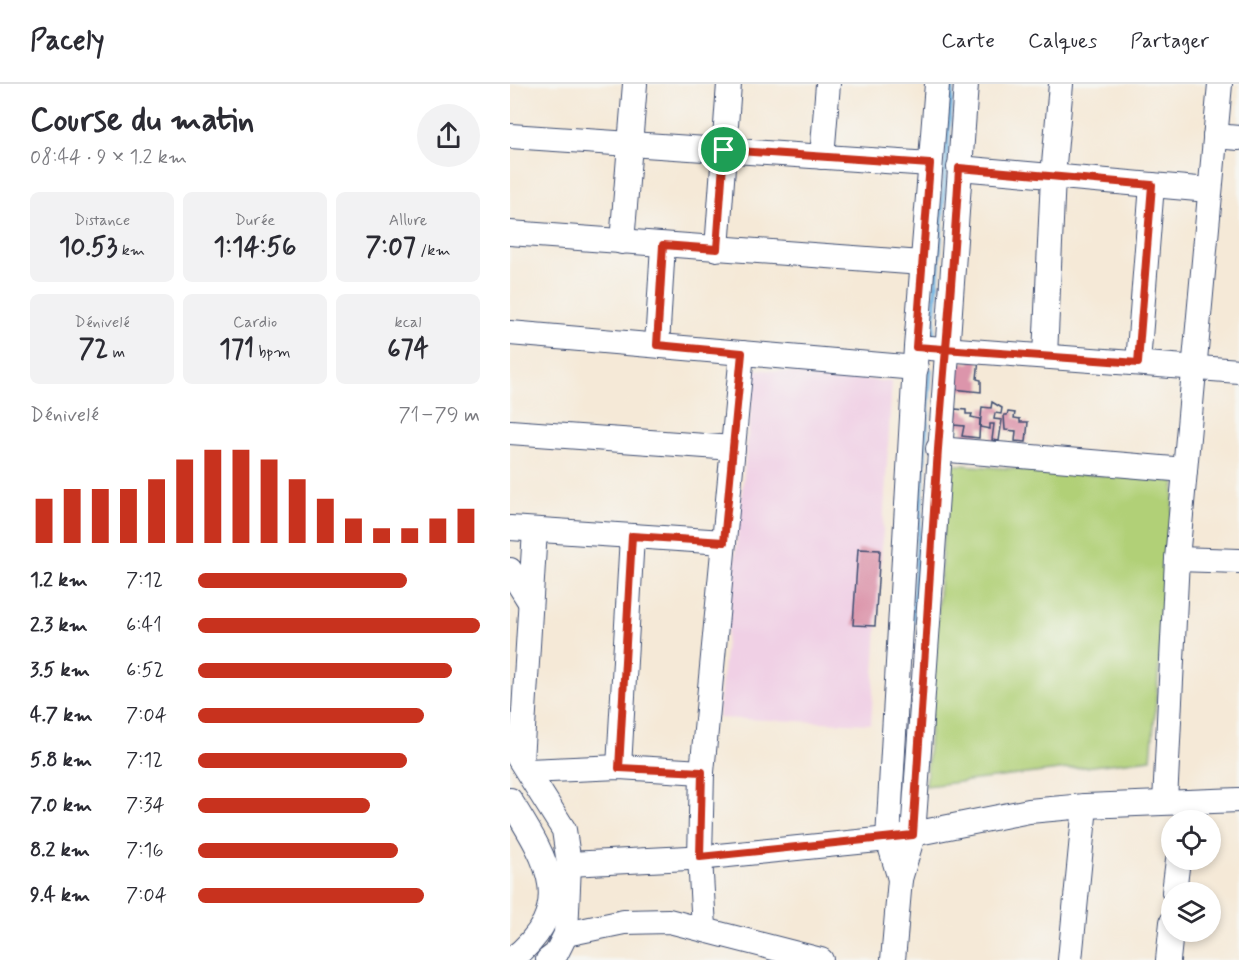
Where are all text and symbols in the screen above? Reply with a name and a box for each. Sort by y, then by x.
text: Pacely [30,23,105,60]
text: Carte [941,27,995,55]
text: Calques [1028,27,1097,55]
text: Partager [1130,27,1209,55]
text: Course du matin [30,99,254,143]
button: share [417,104,480,167]
pin [698,124,749,175]
icon: arrive [707,133,740,166]
text: 08:44 · 9 × 1.2 km [30,144,187,171]
text: Distance [74,210,130,231]
text: Durée [235,210,275,231]
text: Allure [389,210,427,231]
text: 10.53 [59,231,117,265]
text: 1:14:56 [214,231,296,265]
text: 7:07 [366,231,416,265]
text: km [117,240,145,261]
text: /km [416,240,450,261]
text: Dénivelé [74,312,130,333]
text: Cardio [233,312,277,333]
text: kcal [395,312,421,333]
text: 72 [79,333,108,367]
text: 171 [219,333,254,367]
text: 674 [387,333,429,367]
text: m [108,342,125,363]
text: bpm [254,342,291,363]
text: Dénivelé [30,402,99,429]
text: 71–79 m [398,402,480,429]
text: 1.2 km [30,567,87,594]
text: 7:12 [126,567,163,594]
text: 2.3 km [30,612,88,639]
text: 6:41 [126,612,162,639]
text: 3.5 km [30,657,90,684]
text: 6:52 [126,657,164,684]
text: 4.7 km [30,702,93,729]
text: 7:04 [126,702,167,729]
text: 5.8 km [30,747,92,774]
text: 7:12 [126,747,163,774]
text: 7.0 km [30,792,92,819]
text: 7:34 [126,792,165,819]
map controls [1161,810,1221,942]
button: locate [1161,810,1221,870]
text: 8.2 km [30,837,90,864]
text: 7:16 [126,837,163,864]
text: 9.4 km [30,882,90,909]
text: 7:04 [126,882,167,909]
button: layers [1161,882,1221,942]

